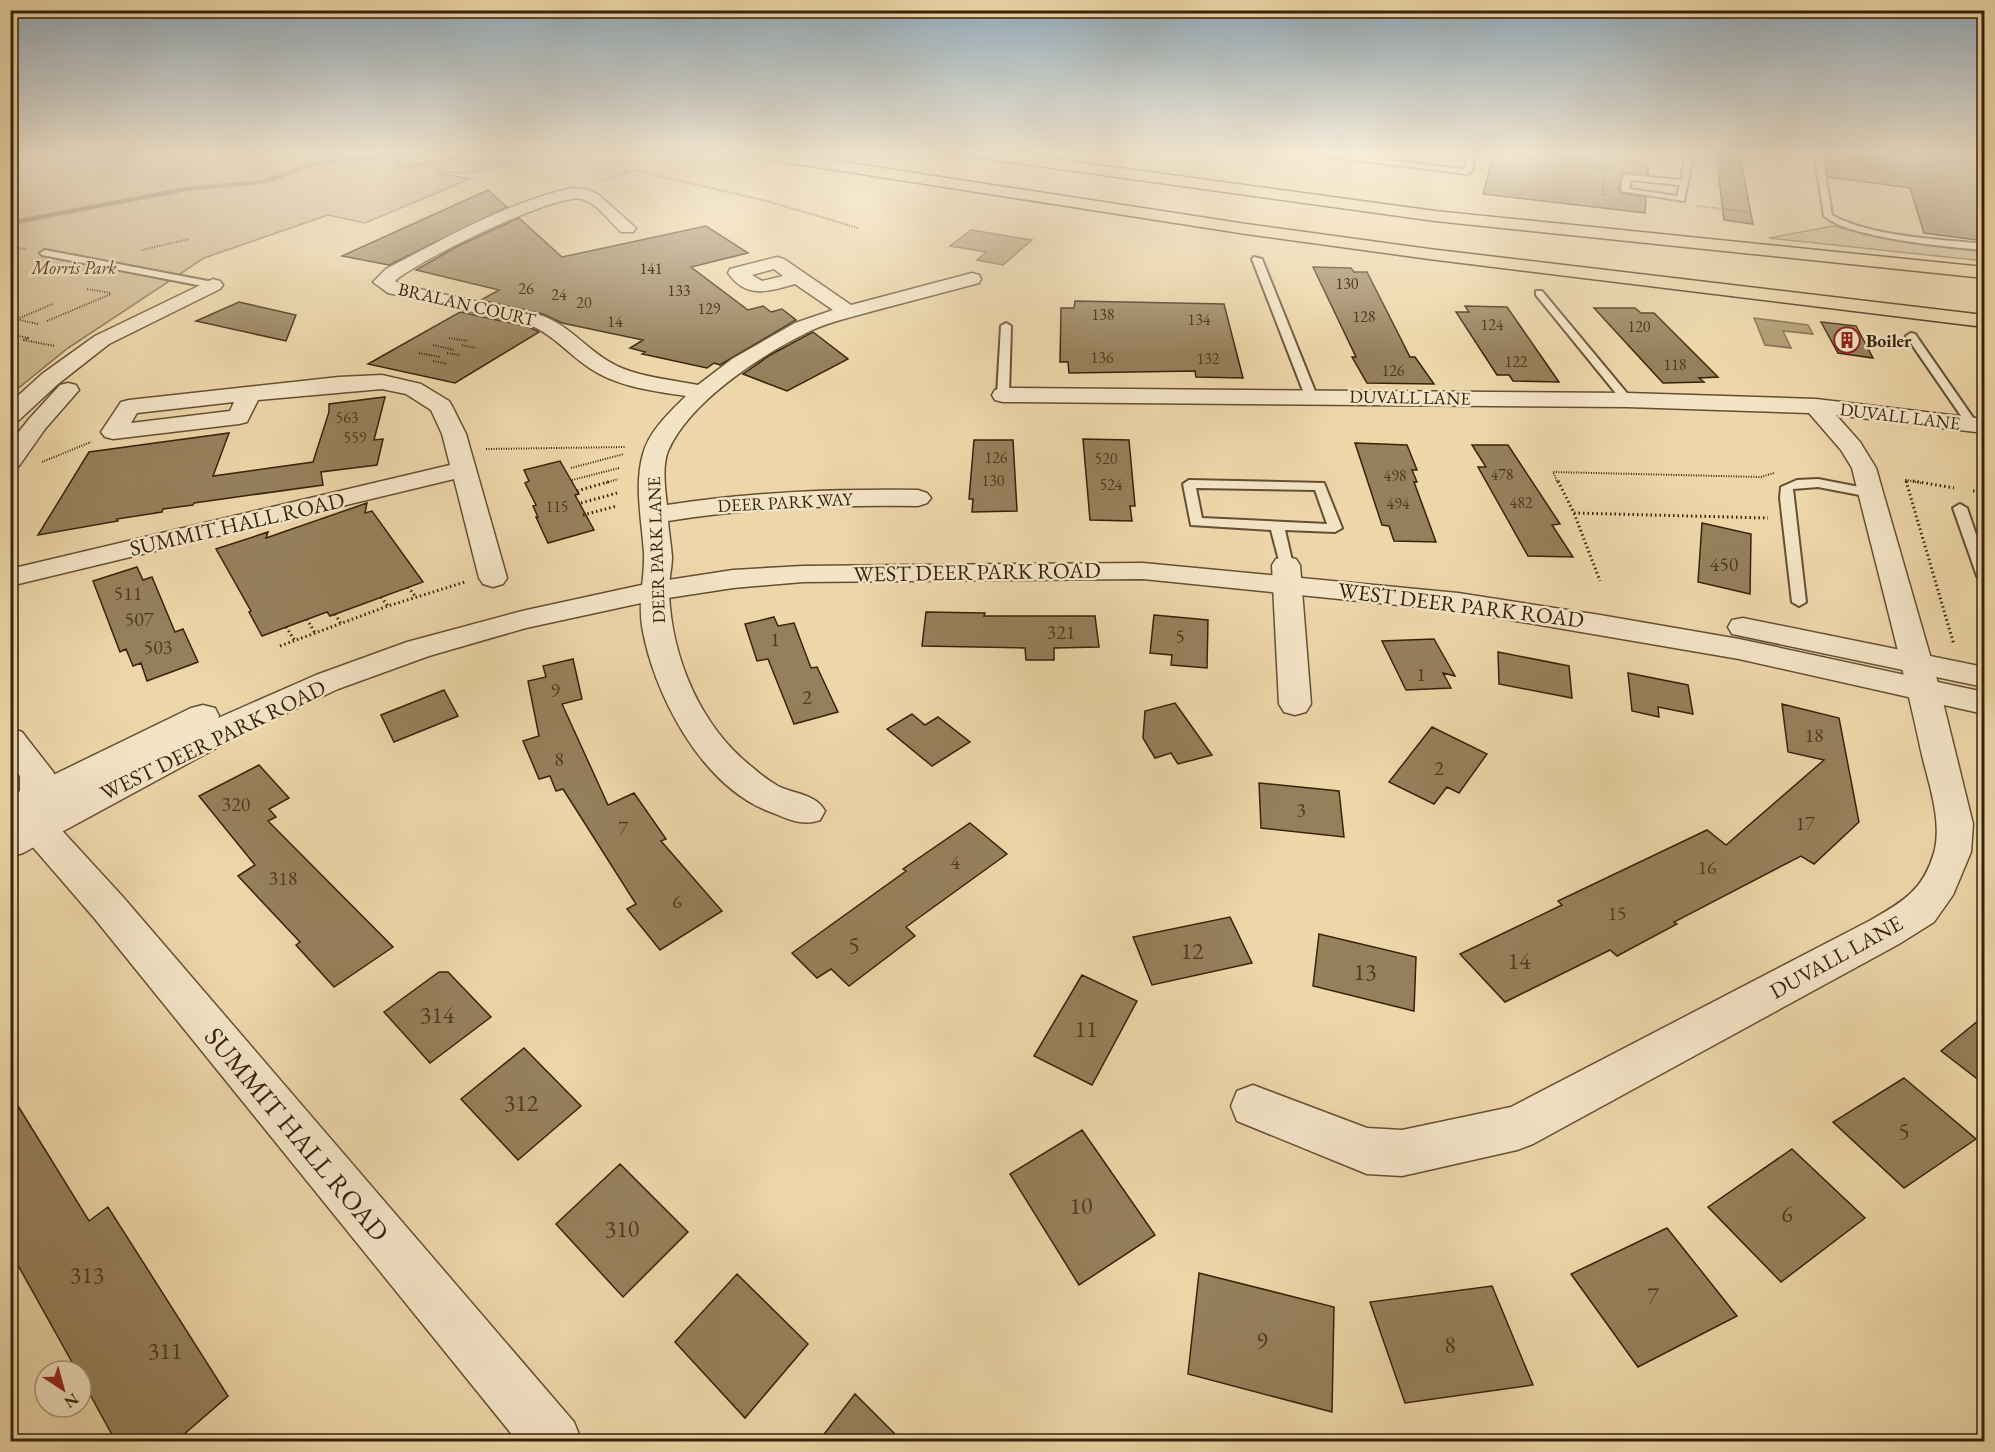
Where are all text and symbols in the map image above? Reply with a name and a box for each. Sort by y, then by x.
park label: Morris Park [30,256,117,279]
house number: 141 [639,258,663,279]
house number: 130 [1335,273,1359,294]
street label: BRALAN COURT [396,277,539,331]
house number: 26 [518,278,534,299]
house number: 133 [667,280,691,301]
house number: 24 [551,284,567,305]
house number: 20 [576,292,592,313]
house number: 129 [697,298,721,319]
house number: 138 [1091,304,1115,325]
house number: 128 [1352,306,1376,327]
house number: 134 [1187,309,1211,330]
house number: 14 [607,311,623,332]
house number: 124 [1480,314,1504,335]
house number: 120 [1627,316,1651,337]
building icon: Boiler [1832,325,1862,355]
place label: Boiler [1866,329,1912,352]
house number: 136 [1090,347,1114,368]
house number: 132 [1196,348,1220,369]
house number: 122 [1504,351,1528,372]
house number: 118 [1663,354,1687,375]
house number: 126 [1381,360,1405,381]
street label: DUVALL LANE [1349,384,1471,410]
street label: DUVALL LANE [1839,397,1961,435]
house number: 563 [335,407,359,428]
house number: 559 [343,427,367,448]
house number: 126 [984,447,1008,468]
house number: 520 [1094,448,1118,469]
house number: 478 [1490,464,1514,485]
house number: 498 [1383,465,1407,486]
house number: 130 [981,470,1005,491]
house number: 524 [1099,474,1123,495]
street label: DEER PARK LANE [642,476,670,624]
street label: SUMMIT HALL ROAD [127,485,347,563]
street label: DEER PARK WAY [717,487,855,517]
house number: 482 [1509,492,1533,513]
house number: 494 [1386,493,1410,514]
house number: 115 [545,496,569,517]
house number: 450 [1710,551,1739,577]
street label: WEST DEER PARK ROAD [853,555,1101,589]
street label: WEST DEER PARK ROAD [1336,576,1586,634]
house number: 511 [114,580,142,606]
house number: 507 [125,606,154,632]
house number: 321 [1047,619,1075,645]
house number: 5 [1175,623,1185,649]
house number: 1 [770,626,780,652]
house number: 503 [144,634,172,660]
house number: 1 [1416,661,1426,687]
street label: WEST DEER PARK ROAD [95,673,331,807]
house number: 9 [550,677,560,703]
house number: 2 [802,684,812,710]
house number: 18 [1804,722,1824,748]
house number: 8 [554,746,564,772]
house number: 2 [1434,755,1444,781]
house number: 320 [222,791,251,817]
house number: 3 [1296,797,1306,823]
house number: 17 [1795,810,1815,836]
house number: 7 [618,815,628,841]
house number: 4 [950,849,960,875]
house number: 16 [1697,854,1717,880]
house number: 318 [269,865,297,891]
house number: 6 [672,888,682,914]
house number: 15 [1607,900,1627,926]
street label: DUVALL LANE [1764,908,1908,1006]
house number: 5 [848,929,860,960]
house number: 12 [1180,935,1204,966]
house number: 14 [1507,945,1531,976]
house number: 13 [1353,956,1377,987]
house number: 314 [420,999,455,1030]
house number: 11 [1074,1013,1098,1044]
street label: SUMMIT HALL ROAD [197,1020,397,1248]
house number: 312 [504,1087,539,1118]
house number: 5 [1898,1115,1910,1146]
house number: 10 [1069,1190,1093,1221]
house number: 6 [1781,1198,1793,1229]
house number: 310 [605,1213,639,1244]
house number: 313 [70,1259,104,1290]
house number: 7 [1647,1280,1659,1311]
house number: 9 [1256,1325,1268,1356]
house number: 8 [1444,1329,1456,1360]
house number: 311 [148,1335,182,1366]
north arrow [33,1359,93,1419]
text: N [60,1388,83,1413]

